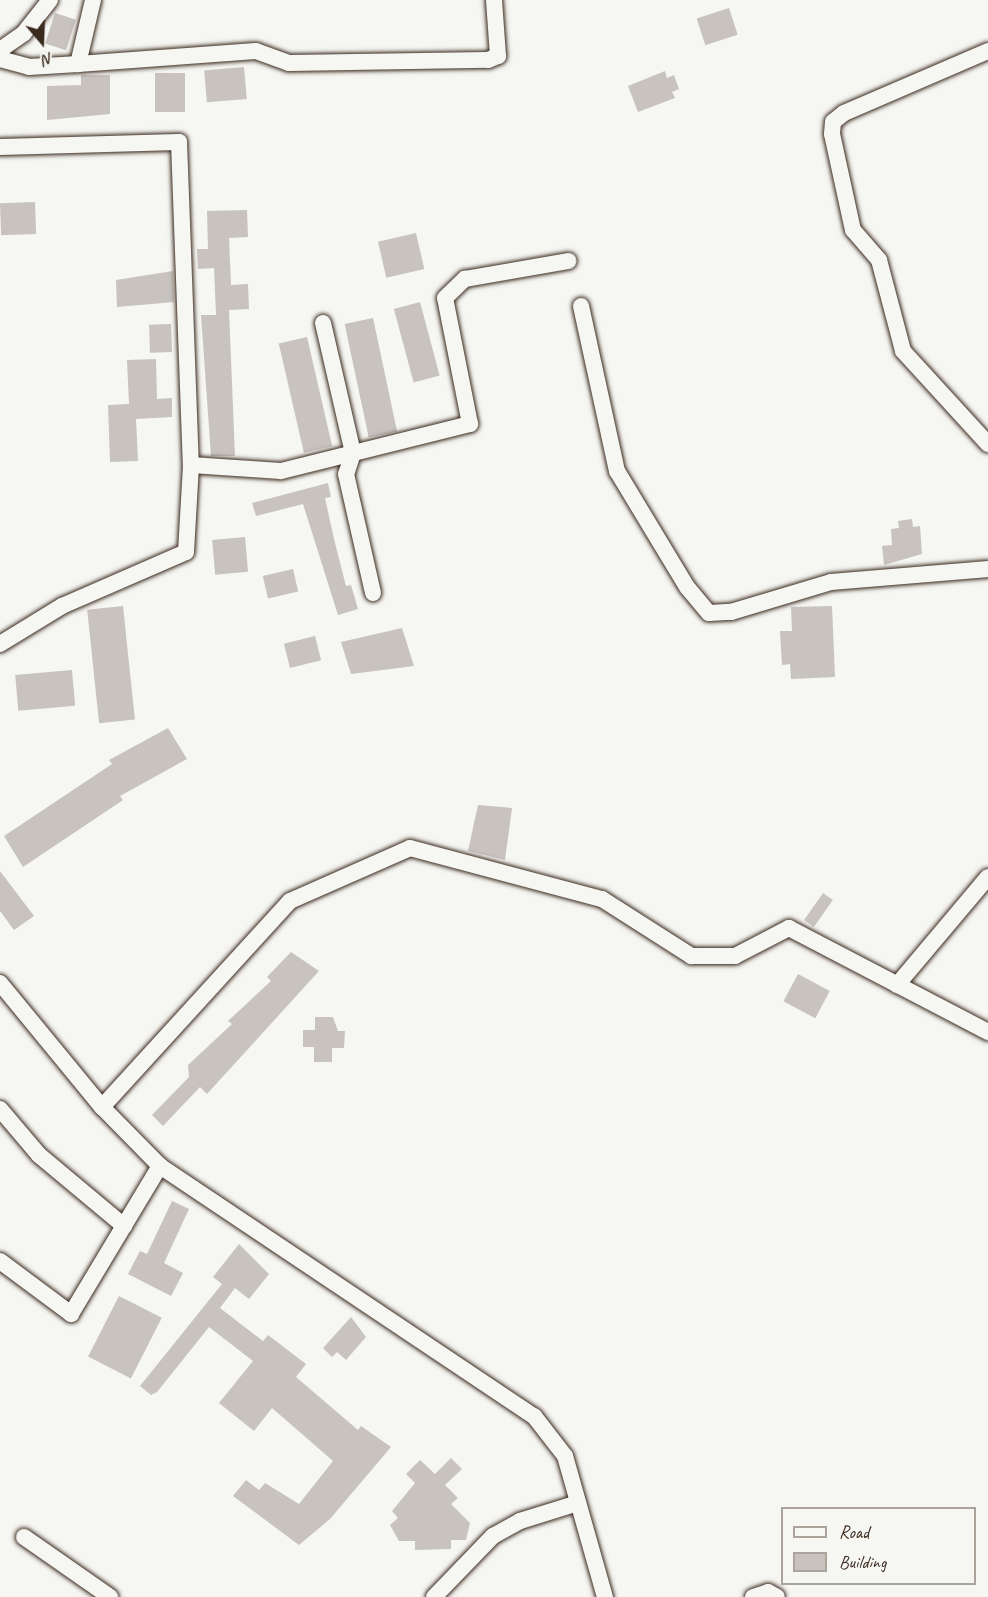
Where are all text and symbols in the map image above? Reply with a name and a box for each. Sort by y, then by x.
north arrow [12,12,72,72]
text: N [40,48,56,70]
legend [781,1507,976,1585]
text: Road [839,1521,869,1543]
text: Building [839,1551,886,1573]

